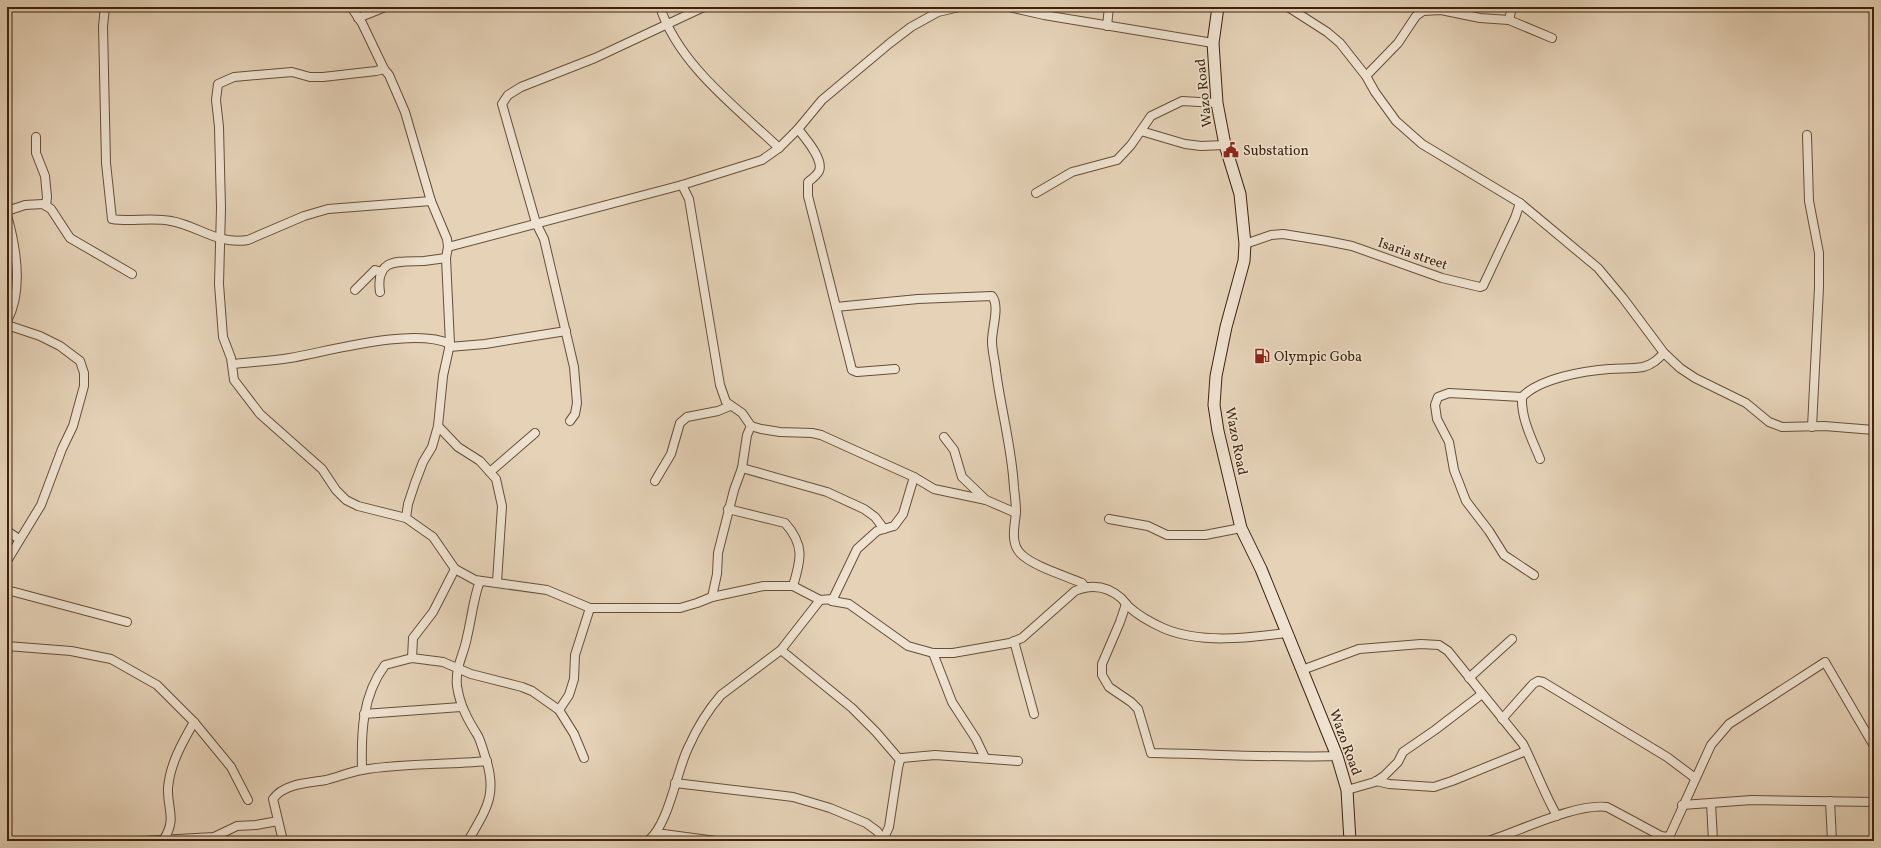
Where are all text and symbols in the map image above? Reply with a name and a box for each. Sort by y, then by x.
street label: Wazo Road [1191,57,1218,128]
public building icon: Substation [1222,141,1240,159]
place label: Substation [1243,142,1309,161]
street label: Isaria street [1375,234,1450,275]
fuel station icon: Olympic Goba [1253,347,1271,365]
place label: Olympic Goba [1274,348,1362,367]
street label: Wazo Road [1220,406,1251,477]
street label: Wazo Road [1324,707,1365,778]

